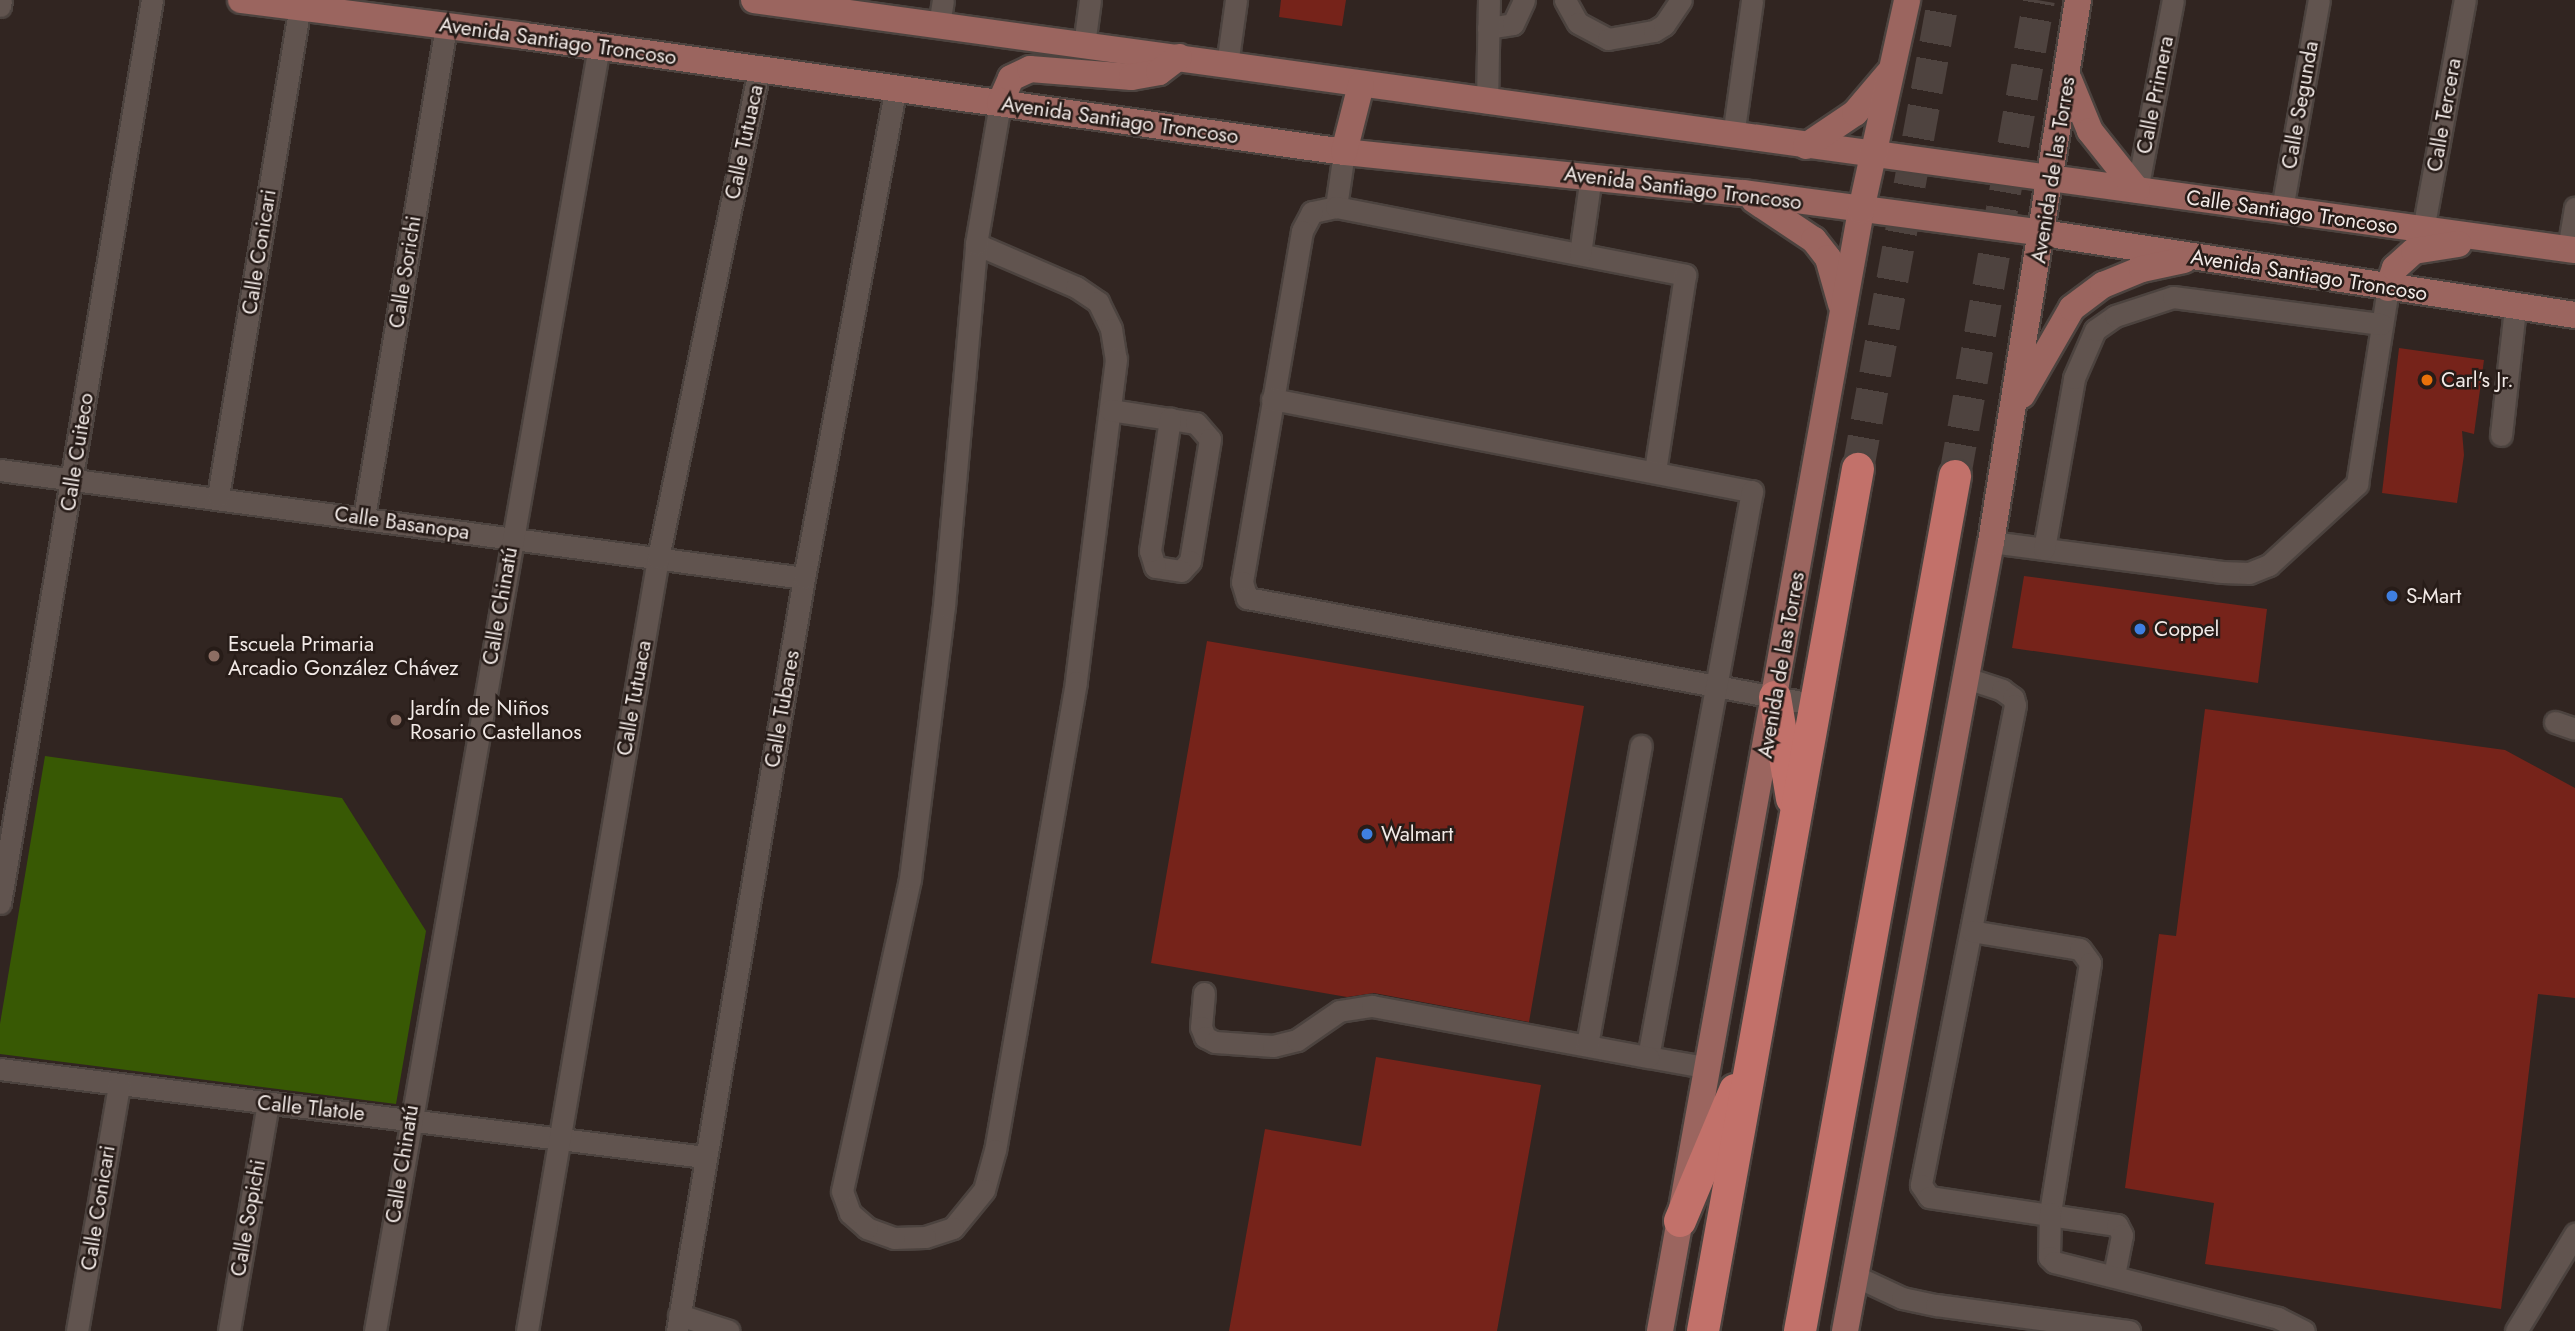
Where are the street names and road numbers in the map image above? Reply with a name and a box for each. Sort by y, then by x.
street label: Avenida Santiago Troncoso [438,12,678,70]
street label: Calle Primera [2131,34,2179,156]
street label: Calle Segunda [2276,39,2324,171]
street label: Calle Tercera [2422,56,2466,174]
street label: Avenida de las Torres [2026,75,2080,265]
street label: Calle Tutuaca [720,82,768,202]
street label: Avenida Santiago Troncoso [1000,91,1240,149]
street label: Avenida Santiago Troncoso [1563,161,1803,215]
street label: Calle Santiago Troncoso [2185,185,2399,239]
street label: Calle Conicari [237,188,281,316]
street label: Calle Sorichi [384,214,426,330]
street label: Avenida Santiago Troncoso [2189,244,2429,306]
street label: Calle Cuiteco [55,391,99,513]
street label: Calle Basanopa [333,501,471,545]
street label: Calle Chinatú [477,545,523,667]
street label: Avenida de las Torres [1752,570,1810,760]
street label: Calle Tutuaca [611,638,657,758]
street label: Calle Tubares [759,648,805,770]
street label: Calle Tlatole [256,1090,366,1126]
street label: Calle Chinatú [380,1103,424,1225]
street label: Calle Conicari [76,1144,120,1272]
street label: Calle Sopichi [225,1158,271,1278]

